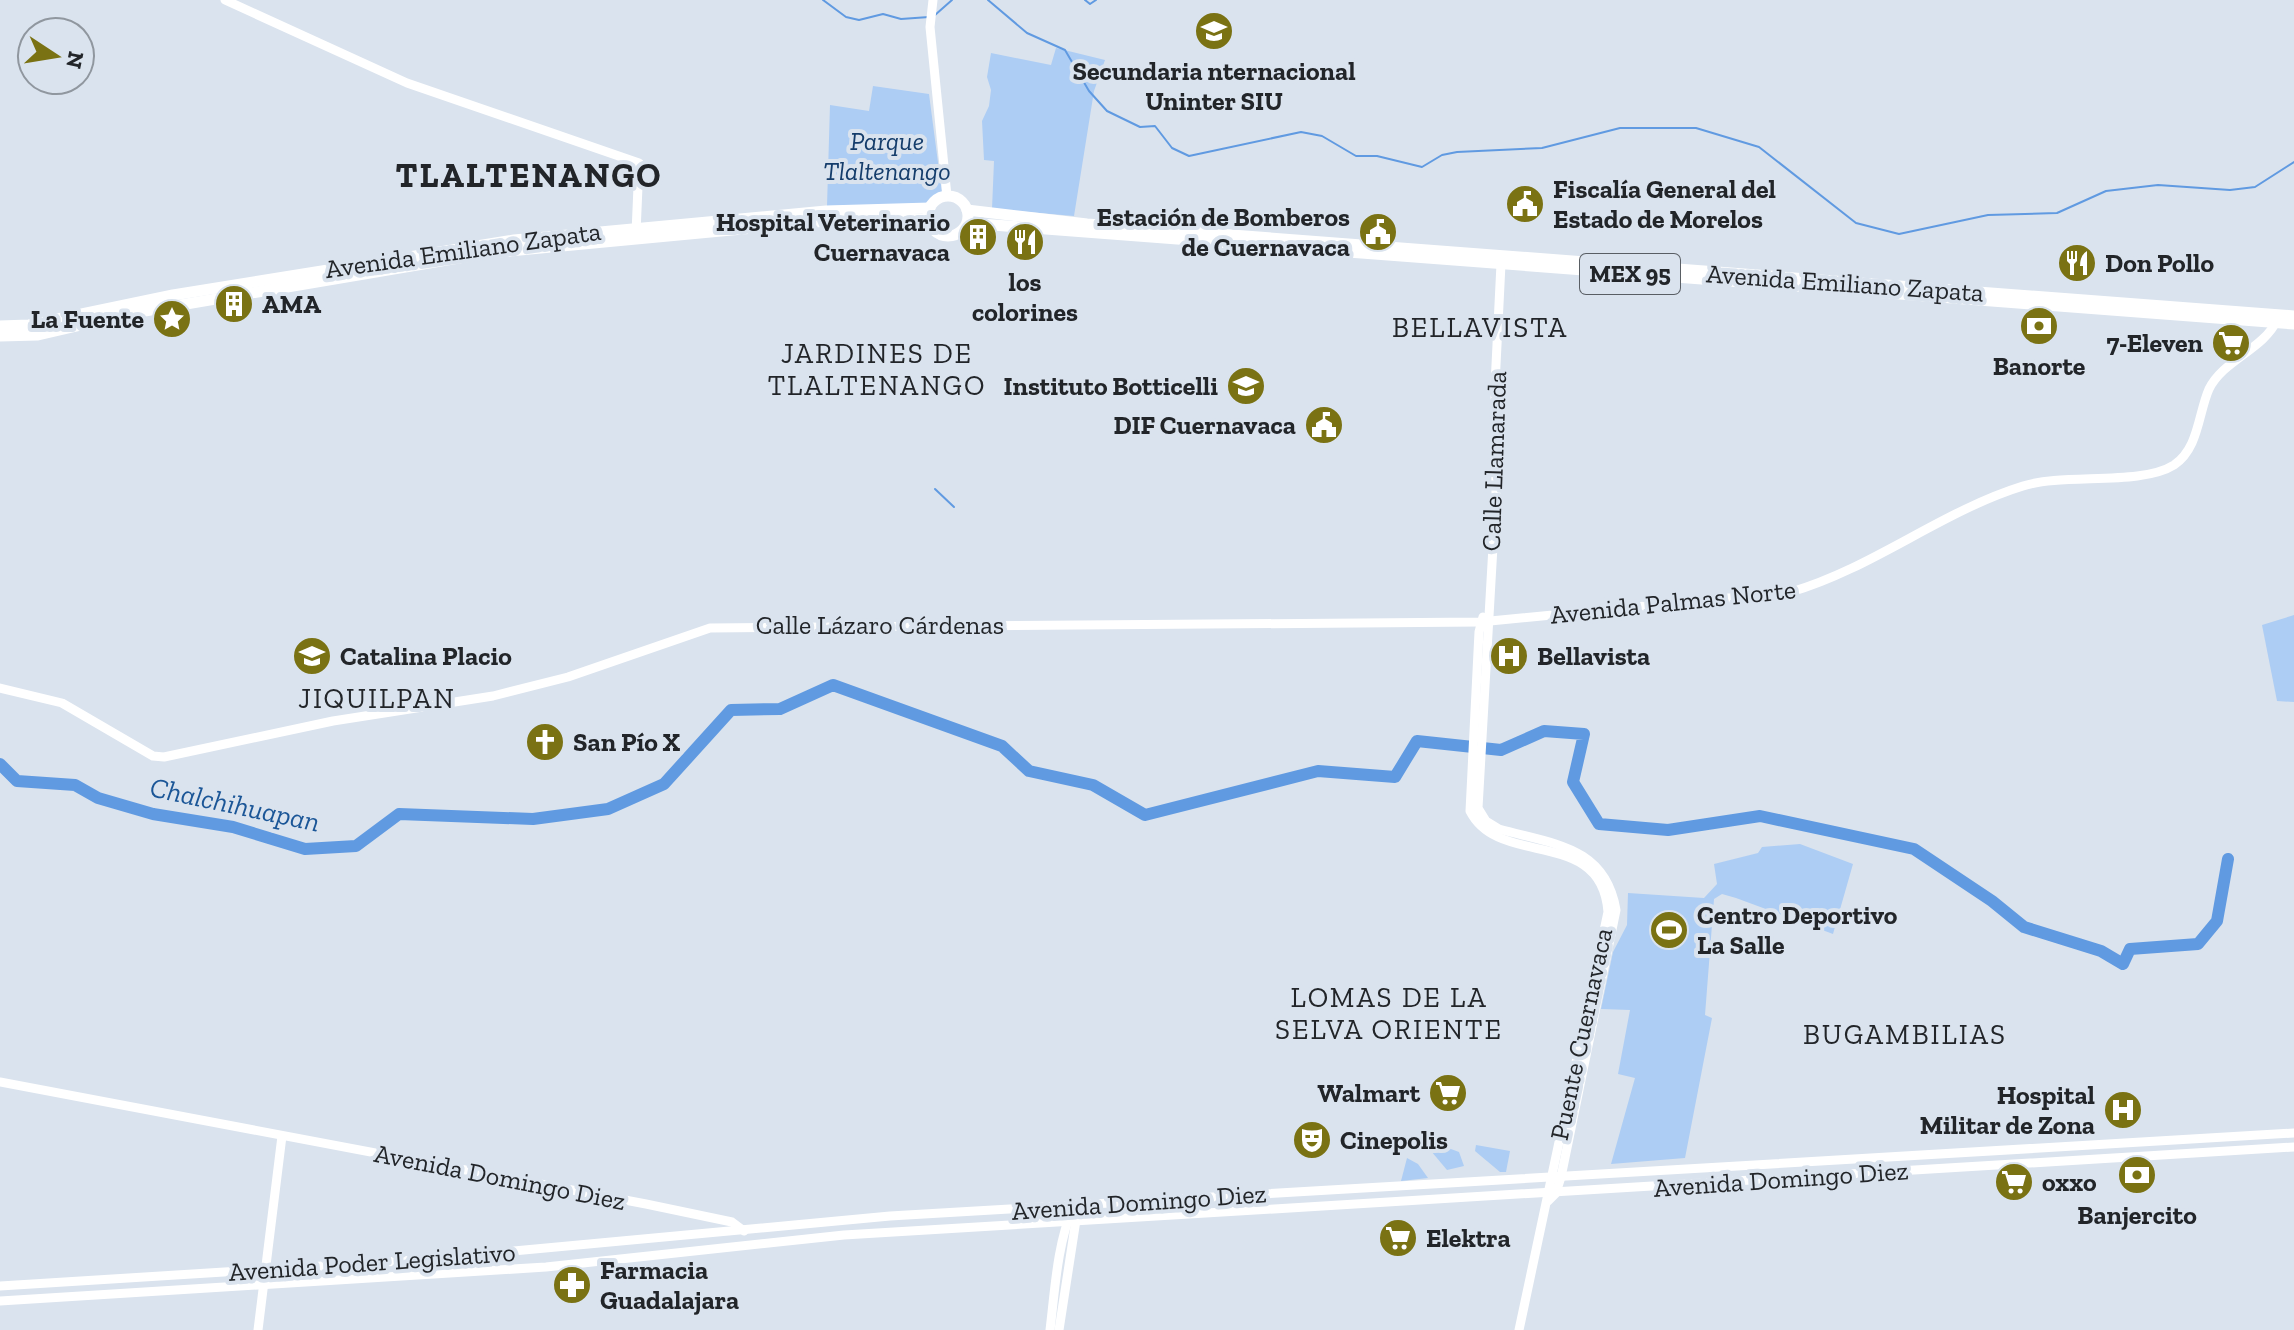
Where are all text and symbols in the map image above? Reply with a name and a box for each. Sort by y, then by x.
school or university icon: Secundaria nternacional Uninter SIU [1193,10,1235,52]
north arrow [16,16,96,96]
text: N [60,49,90,71]
place label: Secundaria nternacional Uninter SIU [1072,55,1356,117]
park label: Parque Tlaltenango [823,125,951,187]
district label: TLALTENANGO [395,155,663,196]
place label: Fiscalía General del Estado de Morelos [1553,173,1776,235]
public building icon: Fiscalía General del Estado de Morelos [1504,183,1546,225]
place label: Estación de Bomberos de Cuernavaca [1097,201,1350,263]
place label: Hospital Veterinario Cuernavaca [716,206,950,268]
public building icon: Estación de Bomberos de Cuernavaca [1357,211,1399,253]
street label: Avenida Emiliano Zapata [323,215,603,285]
building icon: Hospital Veterinario Cuernavaca [957,216,999,258]
restaurant icon: los colorines [1004,221,1046,263]
restaurant icon: Don Pollo [2056,242,2098,284]
place label: Don Pollo [2105,247,2215,279]
road number: MEX 95 [1580,254,1680,294]
street label: Avenida Emiliano Zapata [1705,257,1985,309]
place label: los colorines [972,266,1078,328]
building icon: AMA [213,283,255,325]
place label: AMA [262,288,321,320]
place icon: La Fuente [151,298,193,340]
place label: La Fuente [31,303,144,335]
bank icon: Banorte [2018,305,2060,347]
district label: BELLAVISTA [1392,311,1568,344]
supermarket icon: 7-Eleven [2210,322,2252,364]
place label: 7-Eleven [2106,327,2204,359]
district label: JARDINES DE TLALTENANGO [768,337,986,402]
place label: Banorte [1993,350,2086,382]
school or university icon: Instituto Botticelli [1225,365,1267,407]
place label: Instituto Botticelli [1004,370,1218,402]
street label: Calle Llamarada [1475,370,1513,552]
public building icon: DIF Cuernavaca [1303,404,1345,446]
place label: DIF Cuernavaca [1114,409,1296,441]
street label: Avenida Palmas Norte [1549,573,1797,631]
street label: Calle Lázaro Cárdenas [756,609,1004,641]
school or university icon: Catalina Placio [291,635,333,677]
hospital icon: Bellavista [1488,635,1530,677]
place label: Catalina Placio [340,640,512,672]
place label: Bellavista [1537,640,1650,672]
district label: JIQUILPAN [298,682,456,715]
church icon: San Pío X [524,721,566,763]
place label: San Pío X [573,726,681,758]
water label: Chalchihuapan [147,770,323,839]
place label: Centro Deportivo La Salle [1697,899,1898,961]
sports icon: Centro Deportivo La Salle [1648,909,1690,951]
street label: Puente Cuernavaca [1543,925,1619,1143]
district label: LOMAS DE LA SELVA ORIENTE [1275,981,1503,1046]
district label: BUGAMBILIAS [1803,1018,2007,1051]
supermarket icon: Walmart [1427,1072,1469,1114]
place label: Walmart [1317,1077,1421,1109]
place label: Hospital Militar de Zona [1920,1079,2095,1141]
hospital icon: Hospital Militar de Zona [2102,1089,2144,1131]
theatre icon: Cinepolis [1291,1119,1333,1161]
place label: Cinepolis [1340,1124,1448,1156]
street label: Avenida Domingo Diez [372,1137,628,1217]
street label: Avenida Domingo Diez [1653,1154,1909,1204]
bank icon: Banjercito [2116,1154,2158,1196]
supermarket icon: oxxo [1993,1161,2035,1203]
place label: oxxo [2042,1166,2097,1198]
street label: Avenida Domingo Diez [1011,1177,1267,1227]
place label: Banjercito [2077,1199,2197,1231]
supermarket icon: Elektra [1377,1217,1419,1259]
place label: Elektra [1426,1222,1511,1254]
street label: Avenida Poder Legislativo [227,1236,517,1288]
place label: Farmacia Guadalajara [600,1254,739,1316]
pharmacy icon: Farmacia Guadalajara [551,1264,593,1306]

